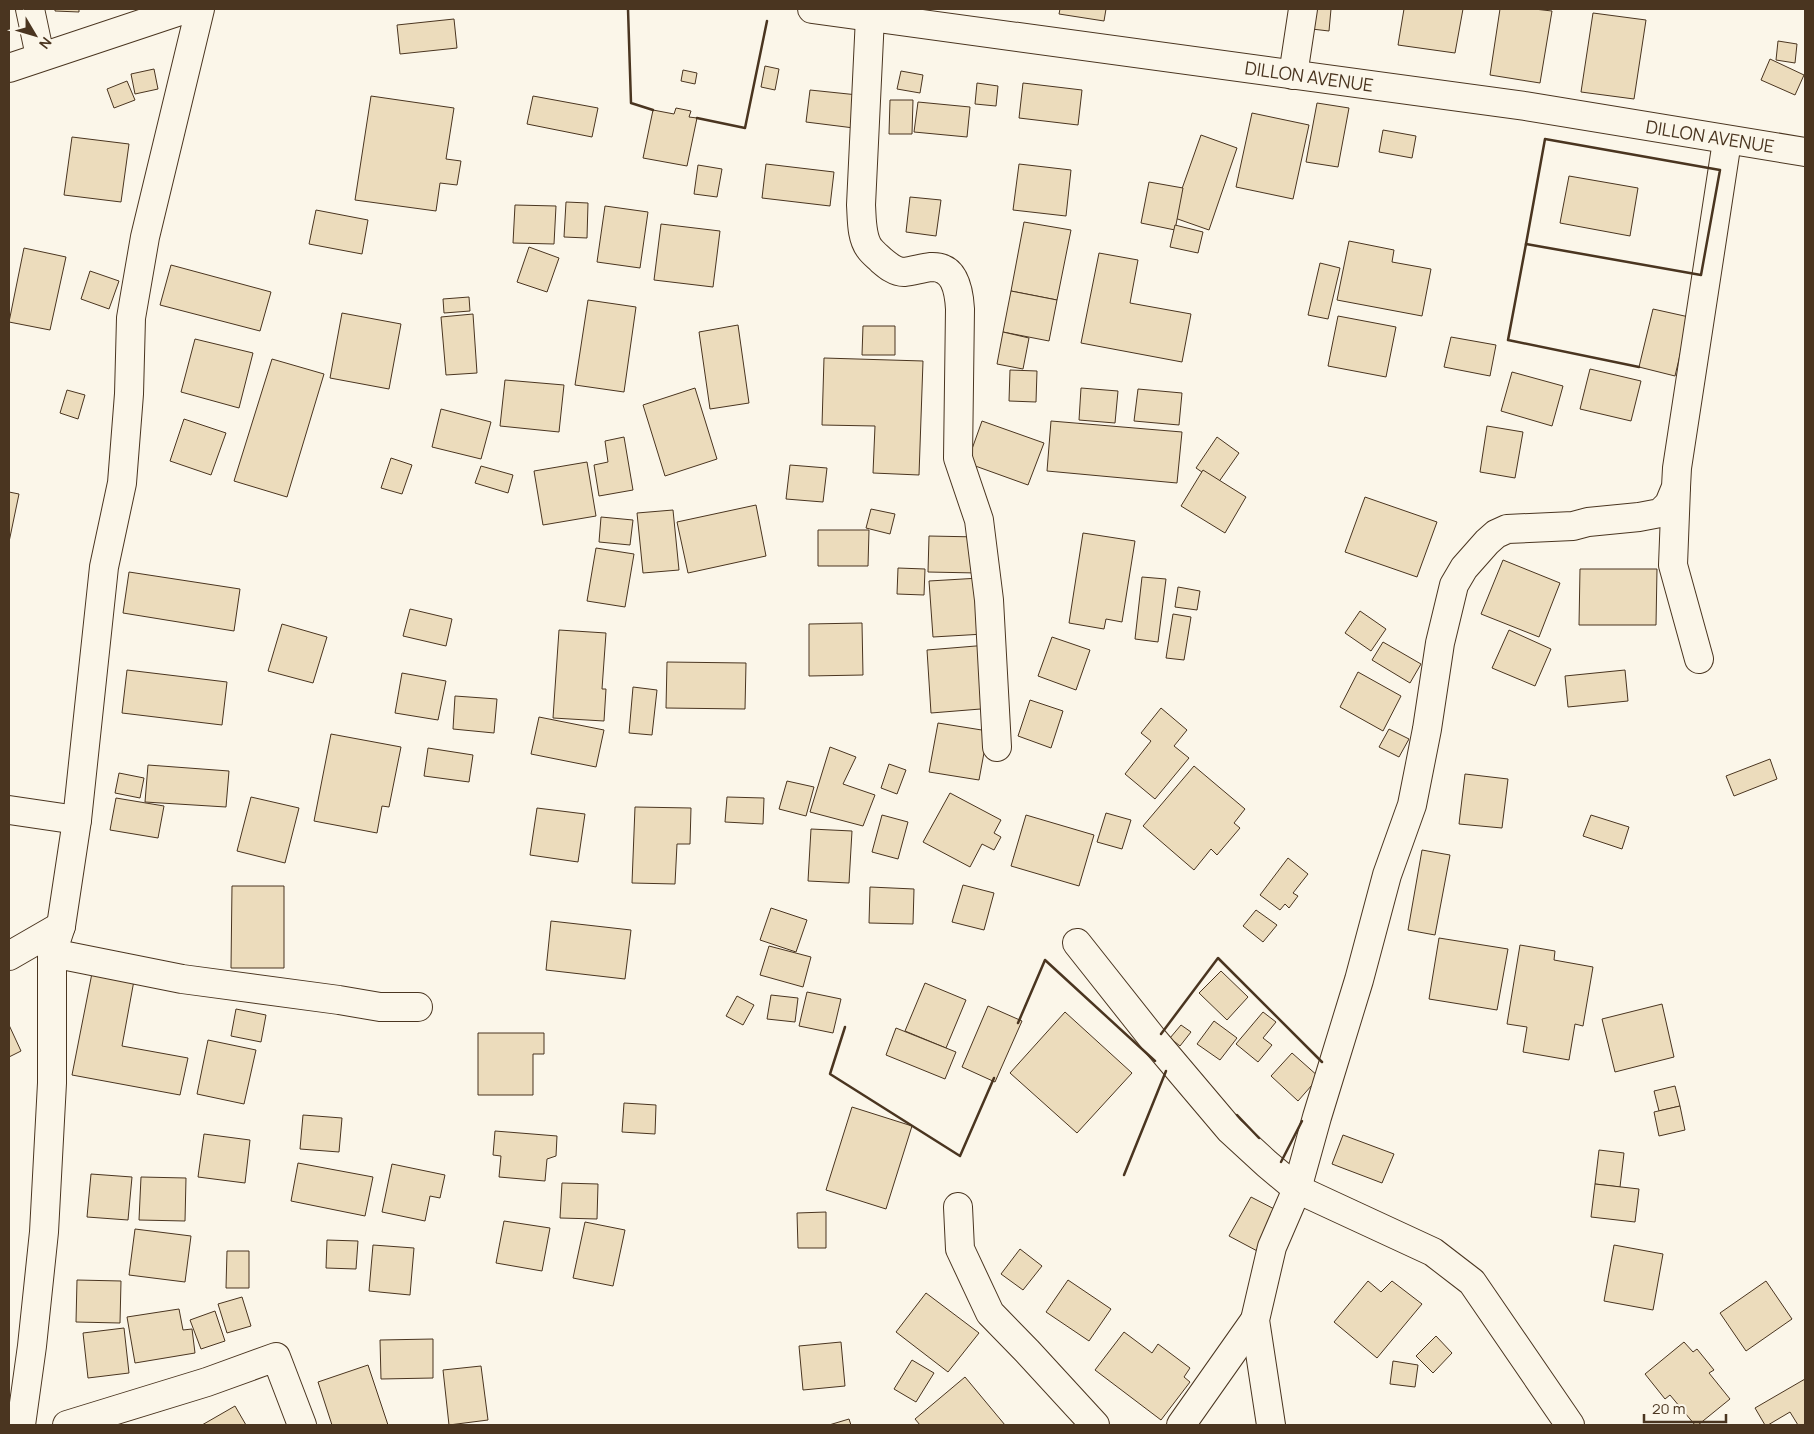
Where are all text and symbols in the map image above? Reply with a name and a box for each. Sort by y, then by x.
north arrow [10,10,60,60]
text: N [35,33,56,53]
street label: DILLON AVENUE [1243,55,1375,97]
street label: DILLON AVENUE [1644,114,1776,158]
scale bar [1644,1392,1726,1424]
text: 20 m [1652,1398,1685,1419]

